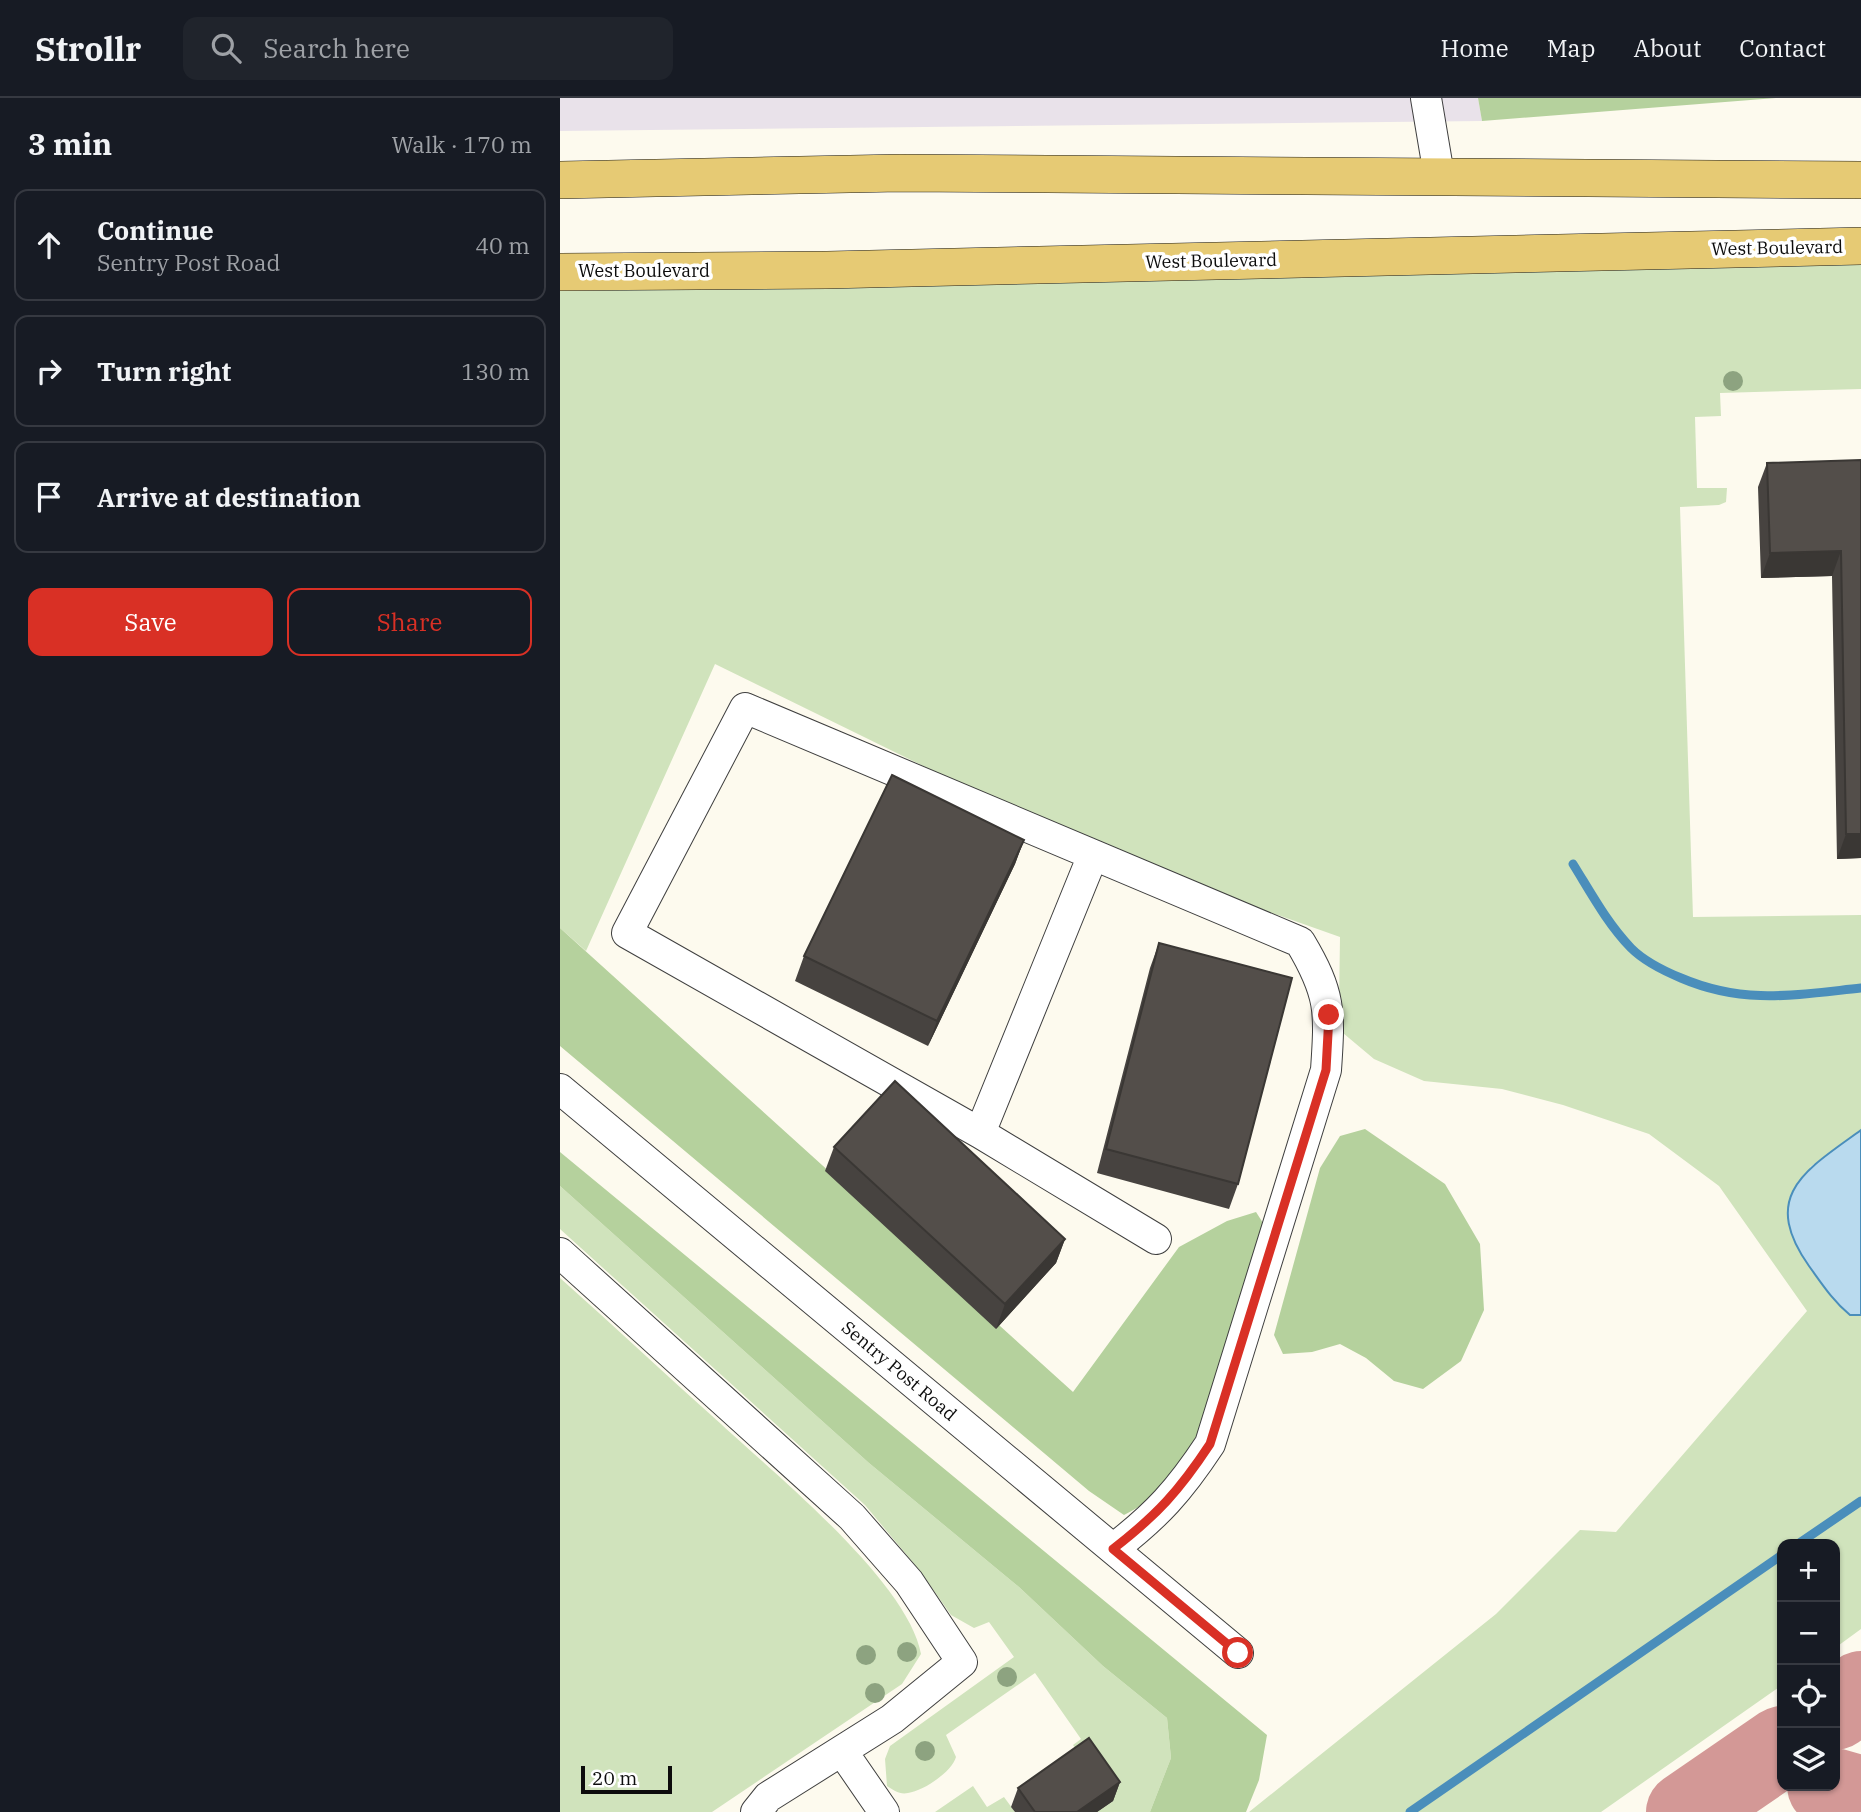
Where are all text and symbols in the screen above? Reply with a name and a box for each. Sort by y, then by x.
search box [183,17,673,80]
text: Strollr [35,27,141,70]
icon: search [207,29,245,67]
text: Search here [263,31,410,65]
text: Home [1441,32,1509,64]
text: Map [1547,32,1595,64]
text: About [1633,32,1701,64]
text: Contact [1739,32,1826,64]
text: 3 min [28,124,112,163]
text: Walk · 170 m [391,129,532,159]
text: Continue [97,213,214,247]
icon: ahead [30,226,68,264]
text: 40 m [475,230,530,260]
street label: West Boulevard [1711,235,1843,260]
text: Sentry Post Road [97,247,280,277]
street label: West Boulevard [1145,248,1277,273]
street label: West Boulevard [578,259,710,282]
icon: right [30,352,68,390]
text: Turn right [97,354,231,388]
text: 130 m [461,356,530,386]
icon: arrive [30,478,68,516]
text: Arrive at destination [97,480,361,514]
button: Save [28,588,273,656]
button: Share [287,588,532,656]
route end [1313,999,1344,1030]
street label: Sentry Post Road [837,1316,962,1426]
map controls [1777,1539,1840,1791]
button: + [1777,1539,1840,1602]
button: − [1777,1602,1840,1665]
route start [1222,1637,1253,1668]
button: locate [1777,1665,1840,1728]
button: layers [1777,1728,1840,1791]
scale bar [581,1763,672,1795]
text: 20 m [592,1766,637,1790]

